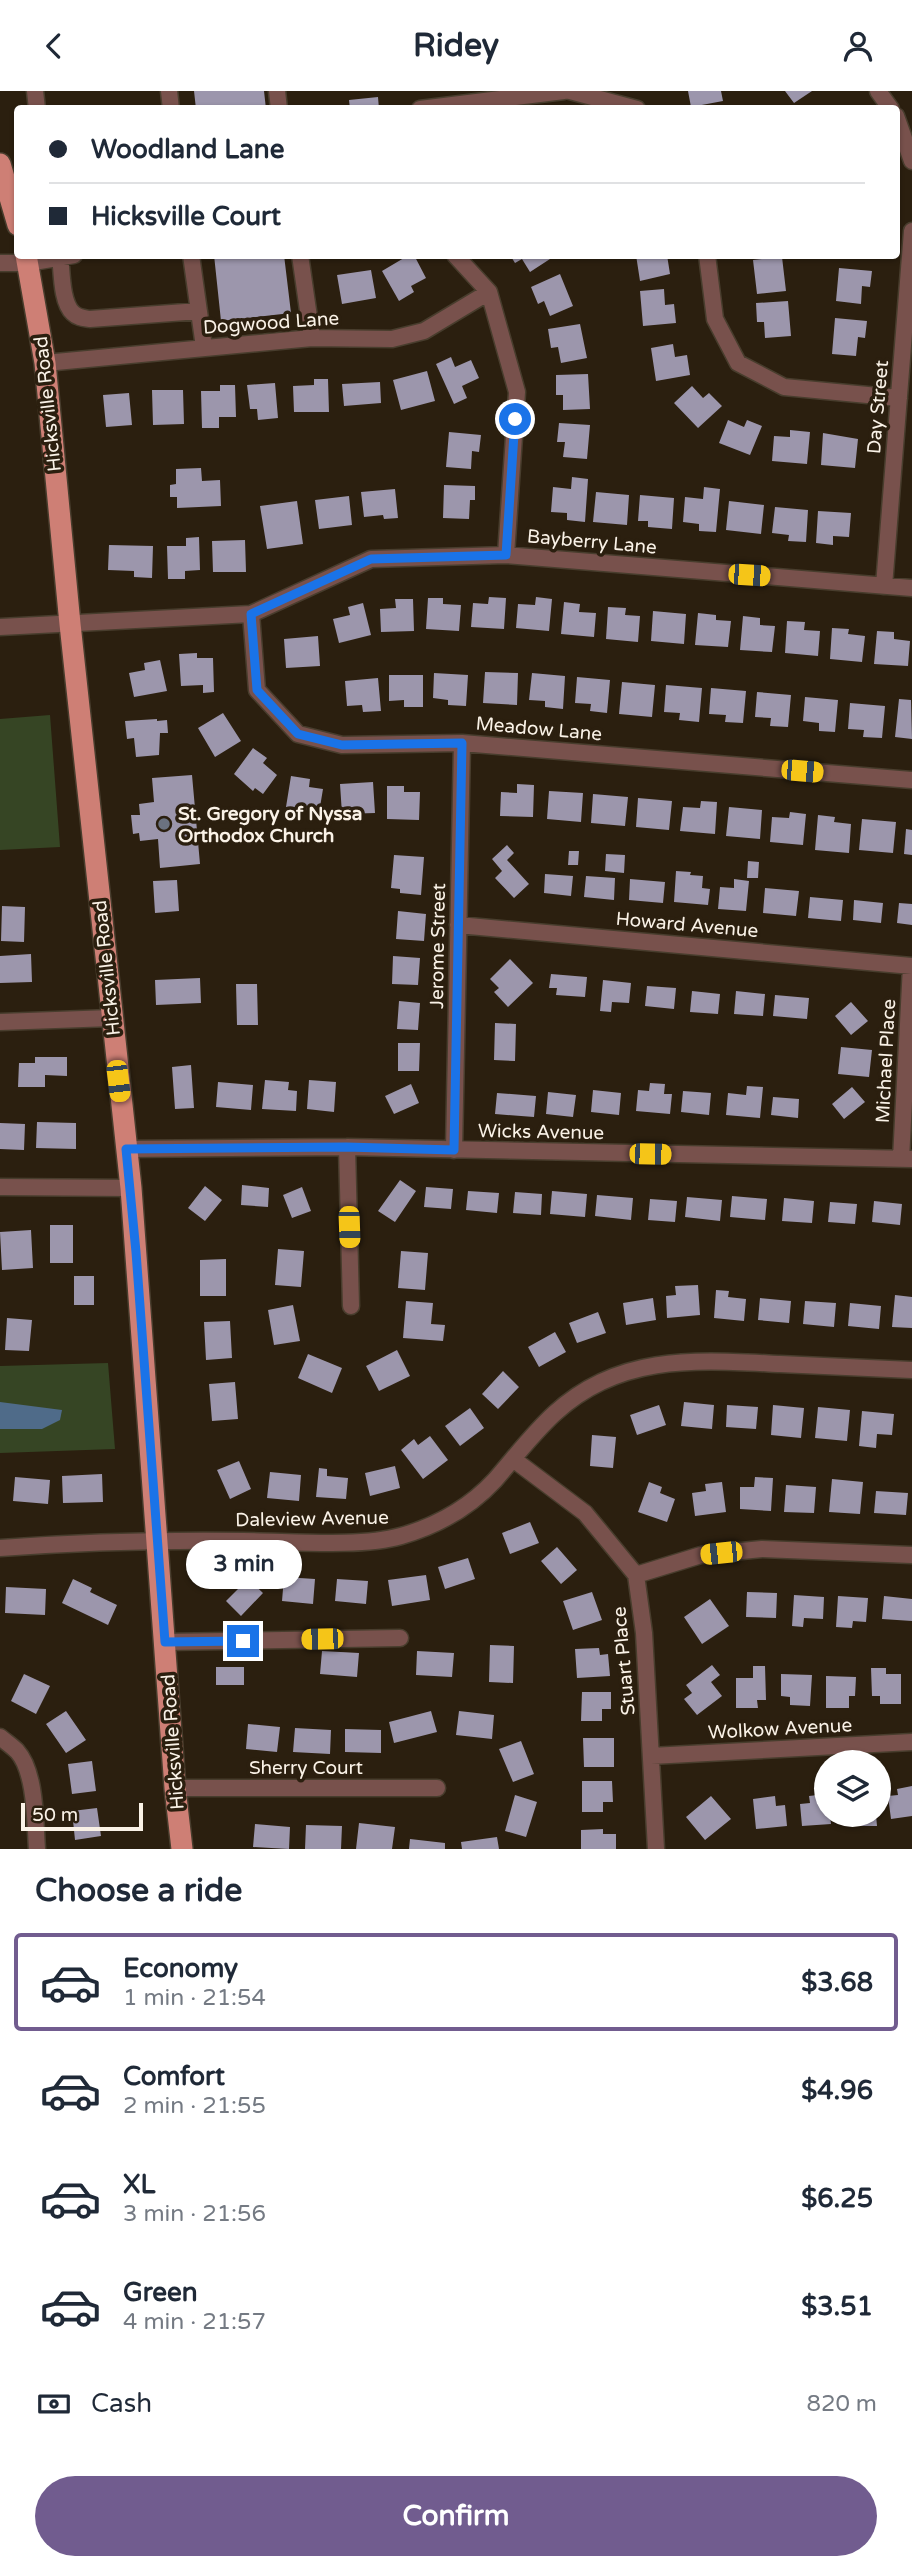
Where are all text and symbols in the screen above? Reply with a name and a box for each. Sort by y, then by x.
icon: back [35,27,73,65]
text: Ridey [413,27,499,65]
icon: person [839,27,877,65]
text: Woodland Lane [91,134,284,165]
text: Hicksville Court [91,201,281,232]
street label: Dogwood Lane [202,307,340,339]
street label: Hicksville Road [30,335,66,473]
street label: Day Street [863,359,893,455]
route start [499,403,531,435]
street label: Bayberry Lane [526,525,658,559]
car [728,563,771,587]
street label: Meadow Lane [475,713,603,745]
car [781,759,824,783]
place label: St. Gregory of Nyssa Orthodox Church [178,803,362,847]
marker: St. Gregory of Nyssa Orthodox Church [156,816,172,832]
street label: Jerome Street [426,883,450,1009]
street label: Hicksville Road [89,899,125,1037]
street label: Howard Avenue [615,908,759,942]
street label: Michael Place [872,998,900,1124]
car [106,1059,131,1103]
street label: Wicks Avenue [478,1120,604,1144]
car [629,1143,672,1165]
car [338,1206,361,1248]
street label: Daleview Avenue [235,1507,389,1531]
callout: 3 min [185,1539,301,1589]
car [700,1540,743,1566]
text: 3 min [213,1550,275,1578]
street label: Stuart Place [608,1606,640,1716]
route end [227,1625,259,1657]
car [301,1628,344,1650]
street label: Hicksville Road [157,1673,189,1811]
street label: Wolkow Avenue [707,1714,853,1744]
map controls [814,1750,891,1827]
button: layers [814,1750,891,1827]
street label: Sherry Court [249,1757,363,1779]
scale bar [21,1800,144,1832]
text: 50 m [32,1804,78,1826]
text: Choose a ride [35,1872,242,1910]
icon: car [39,1951,102,2014]
text: Economy [123,1953,238,1984]
text: $3.68 [801,1967,873,1998]
text: 1 min · 21:54 [123,1984,266,2012]
icon: car [39,2059,102,2122]
text: Comfort [123,2061,225,2092]
text: $4.96 [801,2075,873,2106]
text: 2 min · 21:55 [123,2092,266,2120]
icon: car [39,2167,102,2230]
text: XL [123,2169,155,2200]
text: $6.25 [801,2183,873,2214]
text: 3 min · 21:56 [123,2200,266,2228]
icon: car [39,2275,102,2338]
text: Green [123,2277,198,2308]
text: $3.51 [801,2291,873,2322]
text: 4 min · 21:57 [123,2308,266,2336]
icon: cash [35,2385,73,2423]
text: Cash [91,2388,152,2419]
text: 820 m [807,2390,877,2418]
button: Confirm [35,2476,877,2556]

